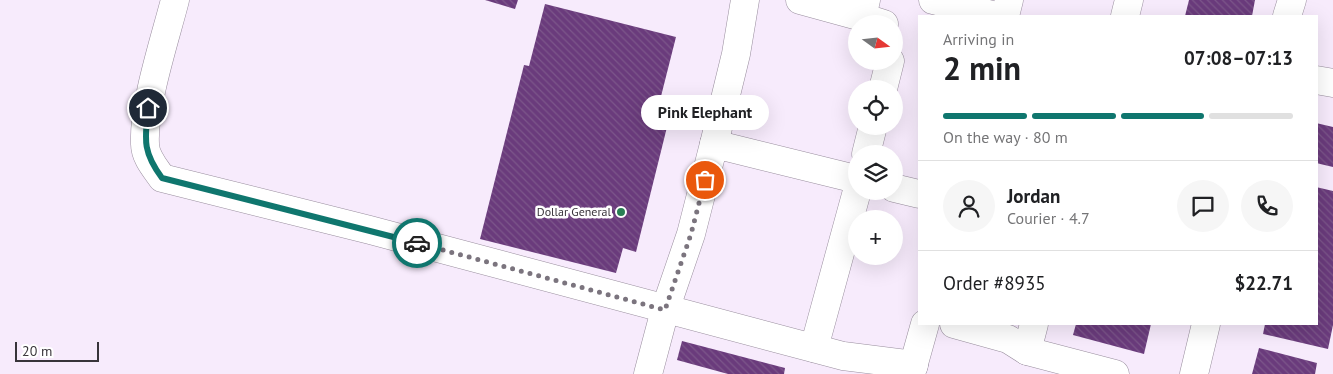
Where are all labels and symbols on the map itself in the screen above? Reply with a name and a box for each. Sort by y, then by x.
north arrow [848,15,902,70]
pin [127,87,169,129]
callout: Pink Elephant [641,95,769,130]
pin [684,159,726,201]
place label: Dollar General [537,204,611,219]
marker: Dollar General [615,206,627,218]
courier [392,218,442,268]
scale bar [15,339,99,362]

